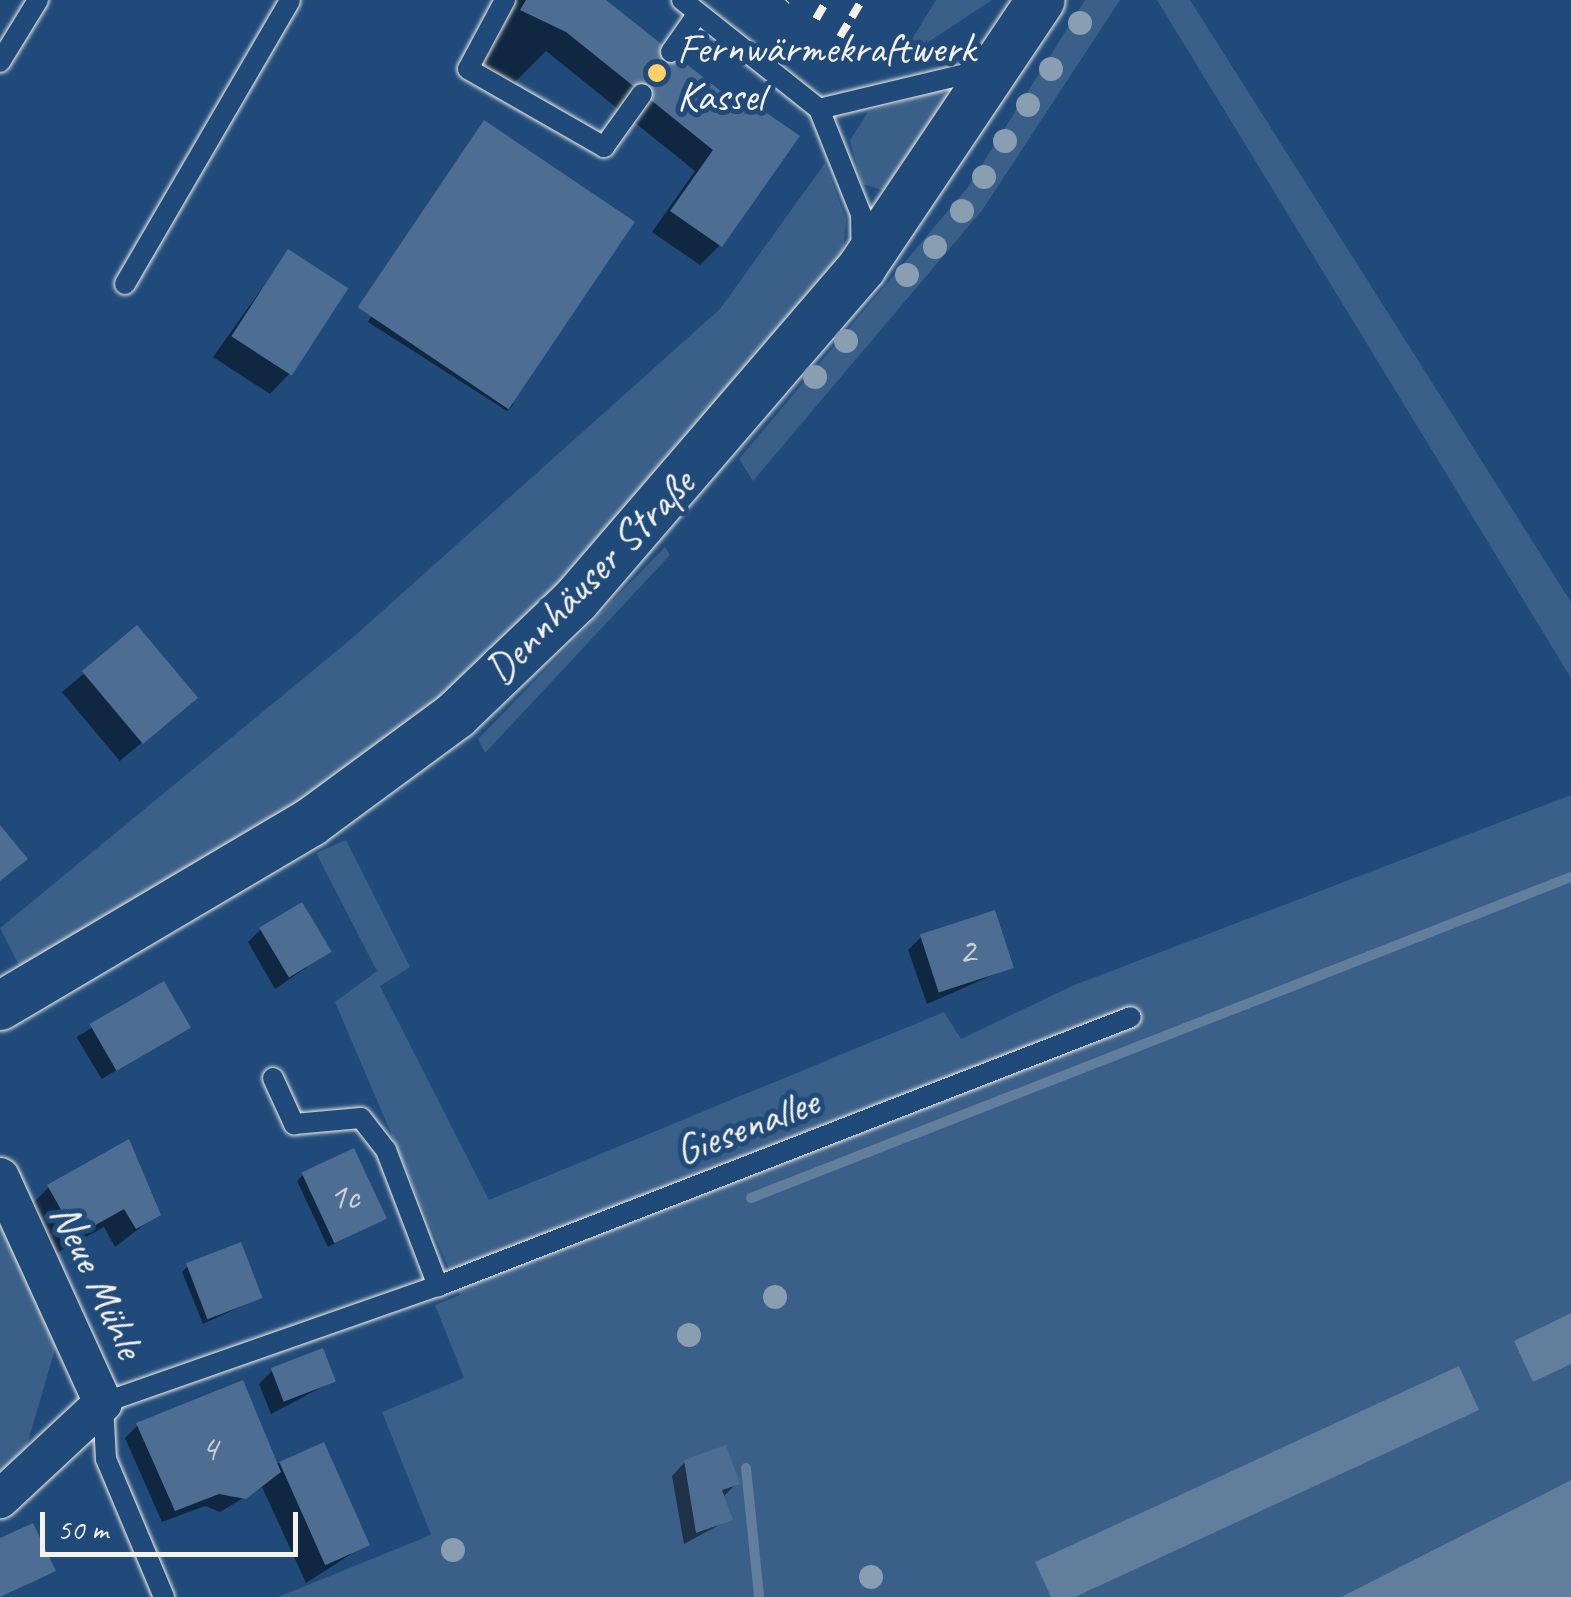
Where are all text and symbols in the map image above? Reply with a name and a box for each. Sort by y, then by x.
place label: Fernwärmekraftwerk Kassel [677,24,975,122]
marker: Fernwärmekraftwerk Kassel [646,62,668,84]
street label: Dennhäuser Straße [474,458,706,696]
house number: 2 [958,928,976,974]
street label: Giesenallee [668,1077,826,1177]
house number: 1c [329,1173,359,1219]
street label: Neue Mühle [39,1196,155,1366]
house number: 4 [200,1425,218,1471]
scale bar [45,1492,302,1554]
text: 50 m [57,1510,108,1548]

